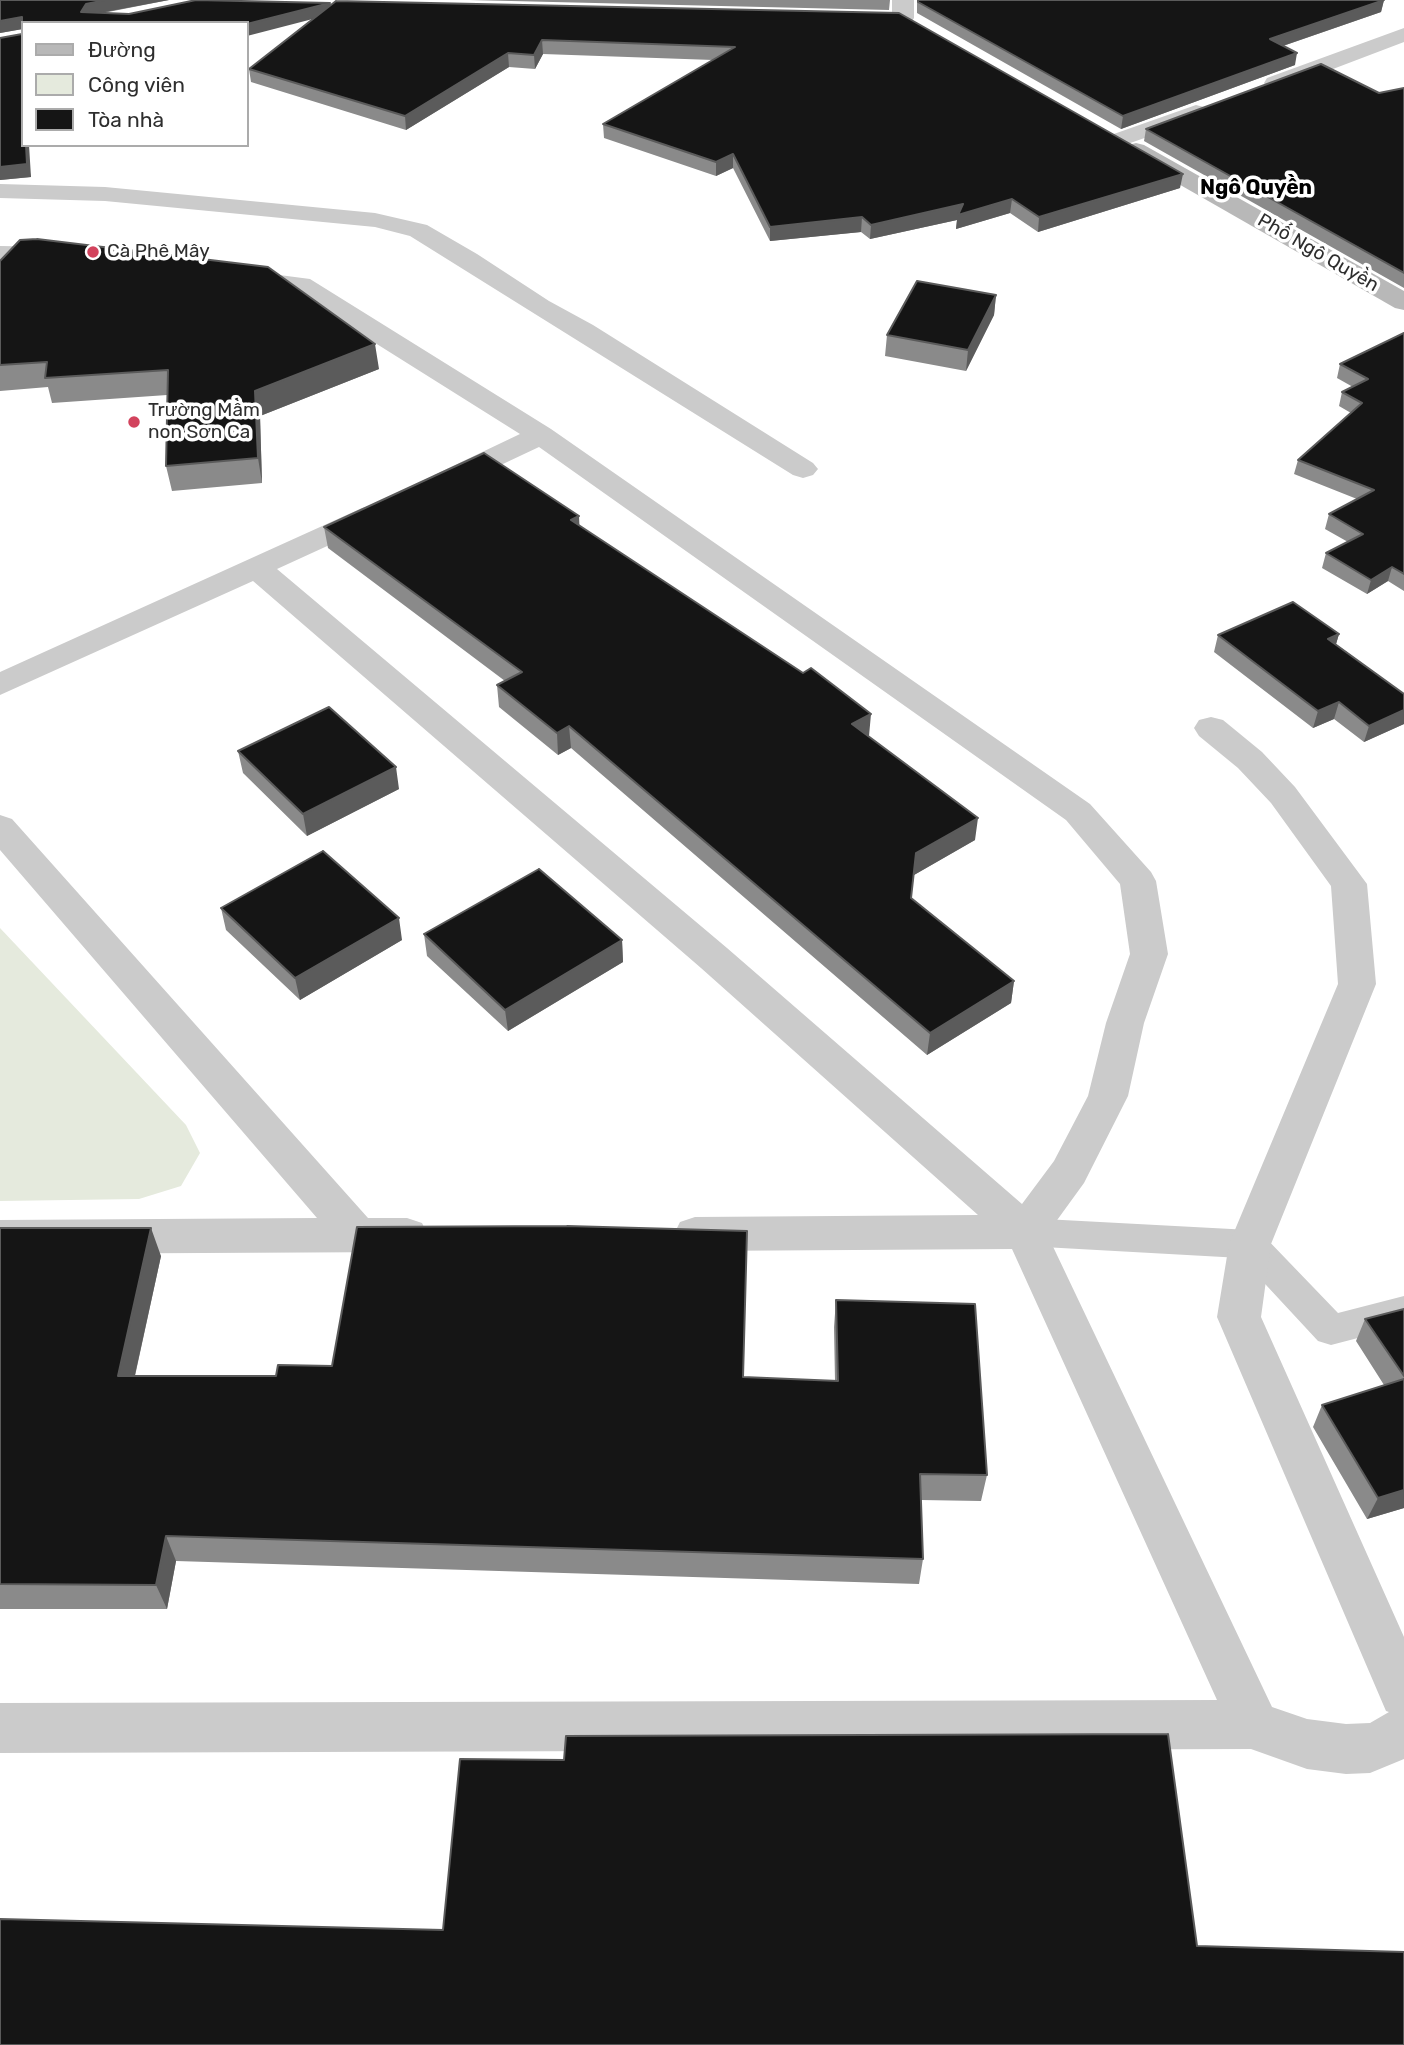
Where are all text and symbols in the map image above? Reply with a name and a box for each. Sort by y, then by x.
legend [21,21,248,147]
text: Đường [88,37,156,62]
text: Công viên [88,72,185,97]
text: Tòa nhà [88,107,164,132]
district label: Ngô Quyền [1200,175,1312,201]
street label: Phố Ngô Quyền [1253,209,1383,297]
place label: Cà Phê Mây [107,241,210,263]
marker: Cà Phê Mây [85,244,101,260]
place label: Trường Mầm non Sơn Ca [148,400,260,444]
marker: Trường Mầm non Sơn Ca [126,414,142,430]

